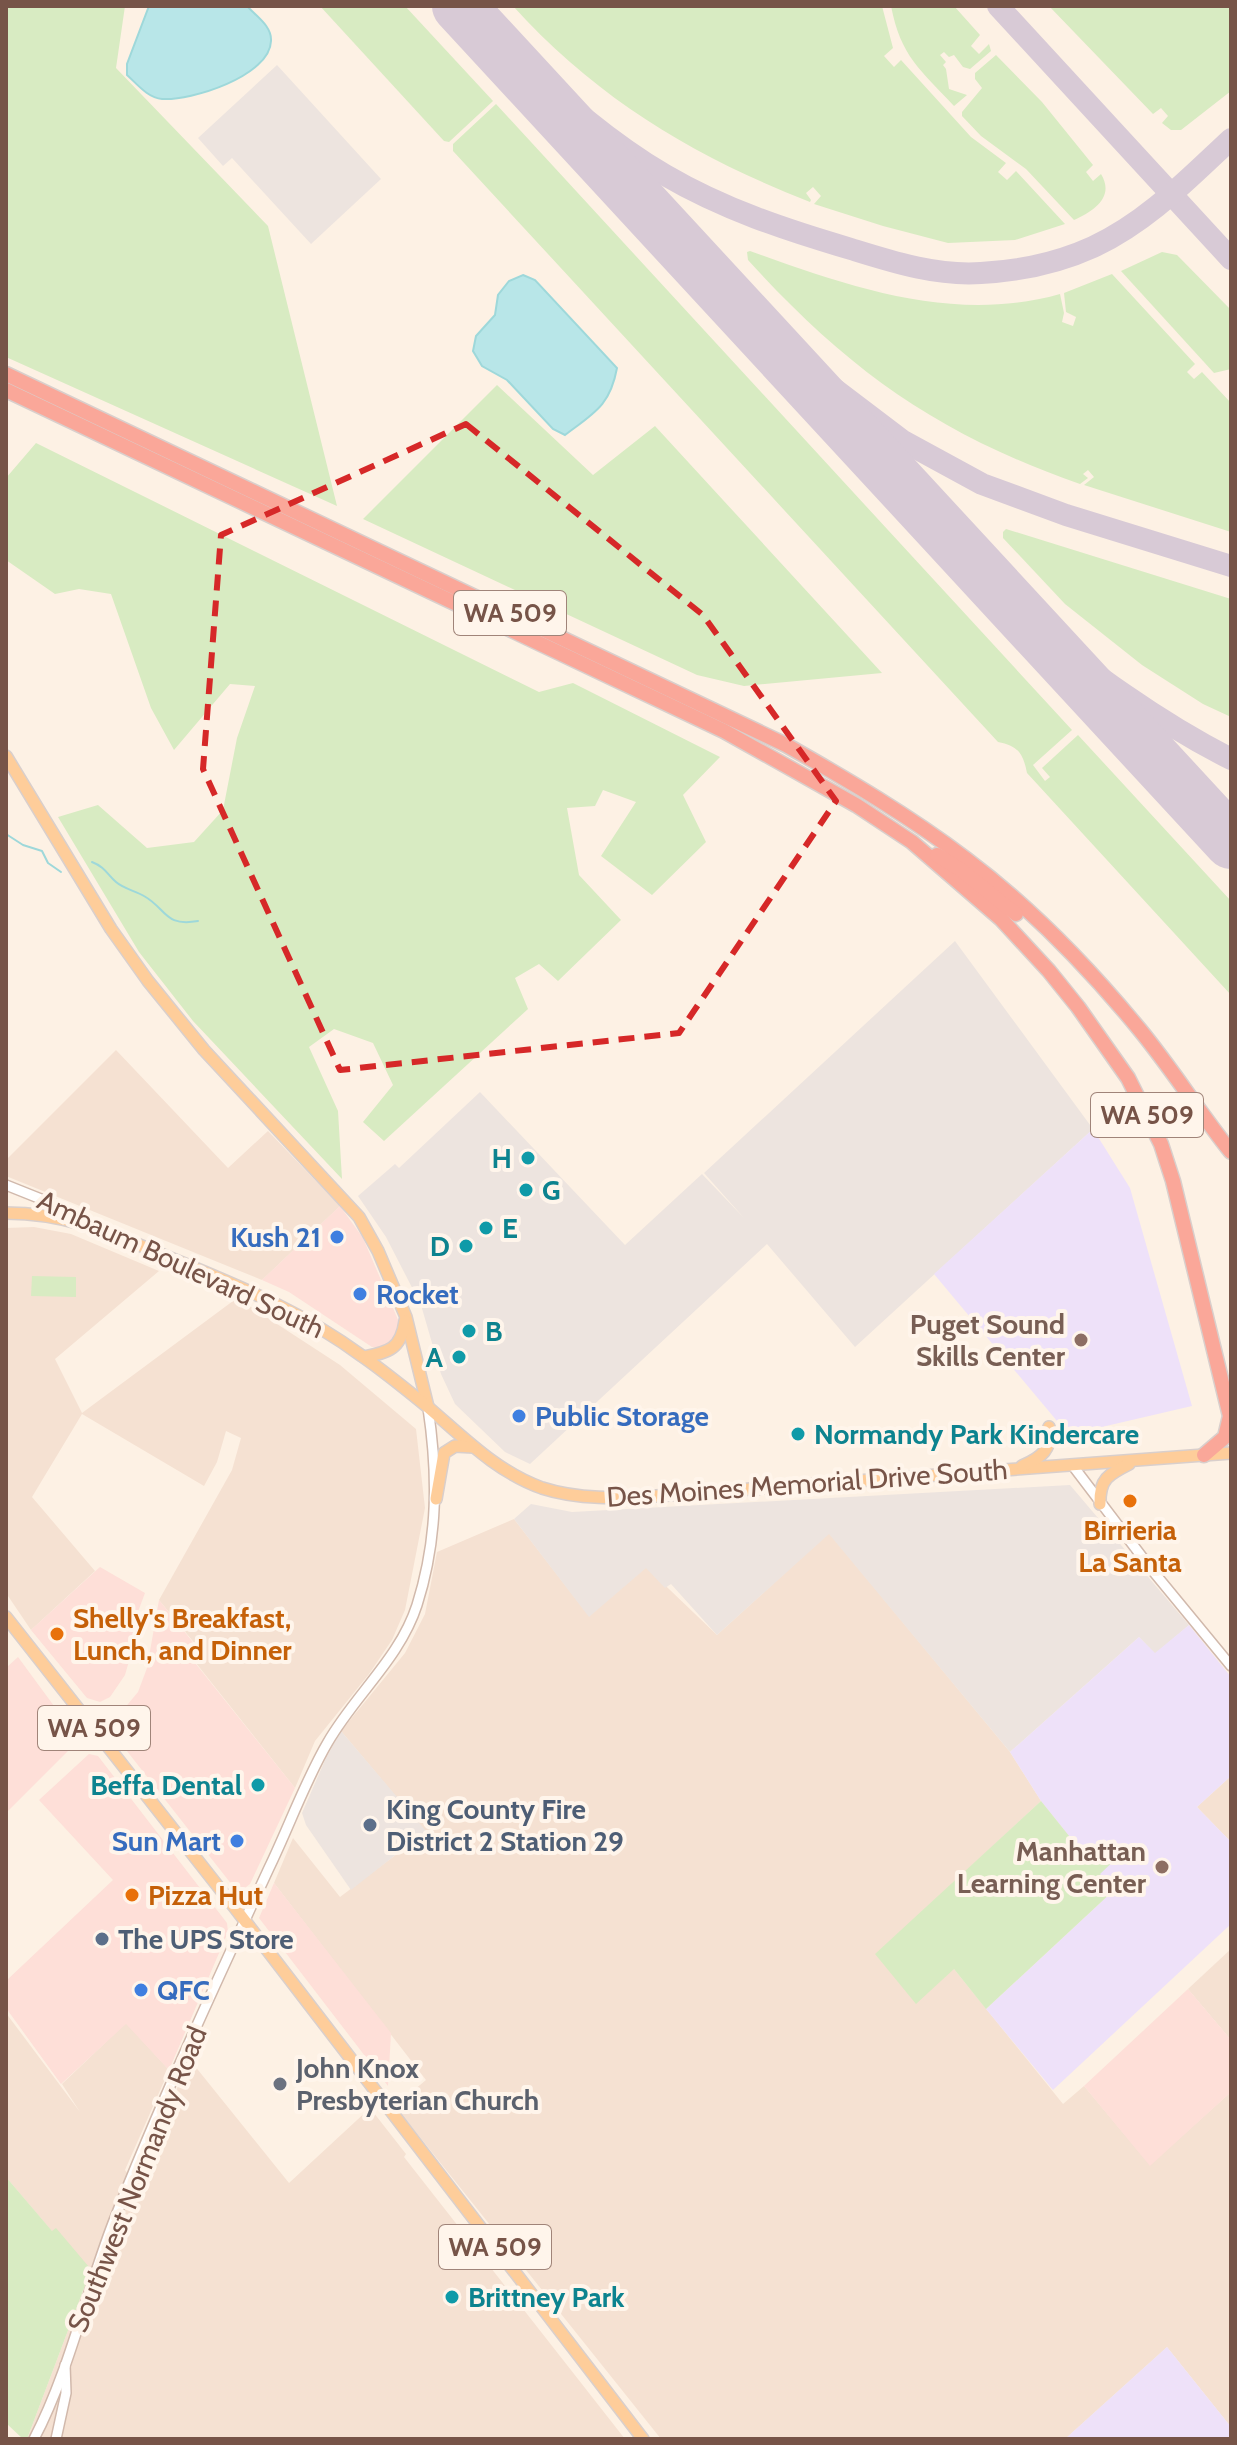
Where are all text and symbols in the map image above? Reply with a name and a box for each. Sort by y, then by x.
road number: WA 509 [454,591,566,635]
road number: WA 509 [1091,1093,1203,1137]
place label: H [492,1141,512,1175]
marker: H [519,1149,537,1167]
place label: G [542,1173,561,1207]
marker: G [517,1181,535,1199]
street label: Ambaum Boulevard South [32,1183,330,1345]
place label: E [502,1211,518,1245]
marker: E [477,1219,495,1237]
place label: Kush 21 [230,1220,321,1254]
marker: Kush 21 [328,1228,346,1246]
place label: D [430,1229,450,1263]
marker: D [457,1237,475,1255]
place label: Rocket [376,1277,459,1311]
marker: Rocket [351,1285,369,1303]
place label: Puget Sound Skills Center [910,1307,1066,1373]
place label: B [485,1314,503,1348]
marker: B [460,1322,478,1340]
marker: Puget Sound Skills Center [1072,1331,1090,1349]
place label: A [426,1340,444,1374]
marker: A [450,1348,468,1366]
place label: Public Storage [535,1399,709,1433]
marker: Public Storage [510,1407,528,1425]
place label: Normandy Park Kindercare [814,1417,1139,1451]
marker: Normandy Park Kindercare [789,1425,807,1443]
street label: Des Moines Memorial Drive South [605,1452,1009,1514]
marker: Birrieria La Santa [1121,1492,1139,1510]
place label: Birrieria La Santa [1078,1513,1182,1579]
place label: Shelly's Breakfast, Lunch, and Dinner [73,1601,292,1667]
marker: Shelly's Breakfast, Lunch, and Dinner [48,1625,66,1643]
road number: WA 509 [38,1706,150,1750]
place label: Beffa Dental [90,1768,242,1802]
marker: Beffa Dental [249,1776,267,1794]
place label: King County Fire District 2 Station 29 [386,1792,624,1858]
marker: King County Fire District 2 Station 29 [361,1816,379,1834]
place label: Sun Mart [112,1824,221,1858]
marker: Sun Mart [228,1832,246,1850]
place label: Manhattan Learning Center [957,1834,1147,1900]
marker: Manhattan Learning Center [1153,1858,1171,1876]
place label: Pizza Hut [148,1878,263,1912]
marker: Pizza Hut [123,1886,141,1904]
place label: The UPS Store [118,1922,294,1956]
marker: The UPS Store [93,1930,111,1948]
place label: QFC [157,1973,210,2007]
marker: QFC [132,1981,150,1999]
street label: Southwest Normandy Road [60,2021,214,2337]
place label: John Knox Presbyterian Church [295,2051,539,2117]
marker: John Knox Presbyterian Church [271,2075,289,2093]
road number: WA 509 [439,2225,551,2269]
place label: Brittney Park [468,2280,625,2314]
marker: Brittney Park [443,2288,461,2306]

